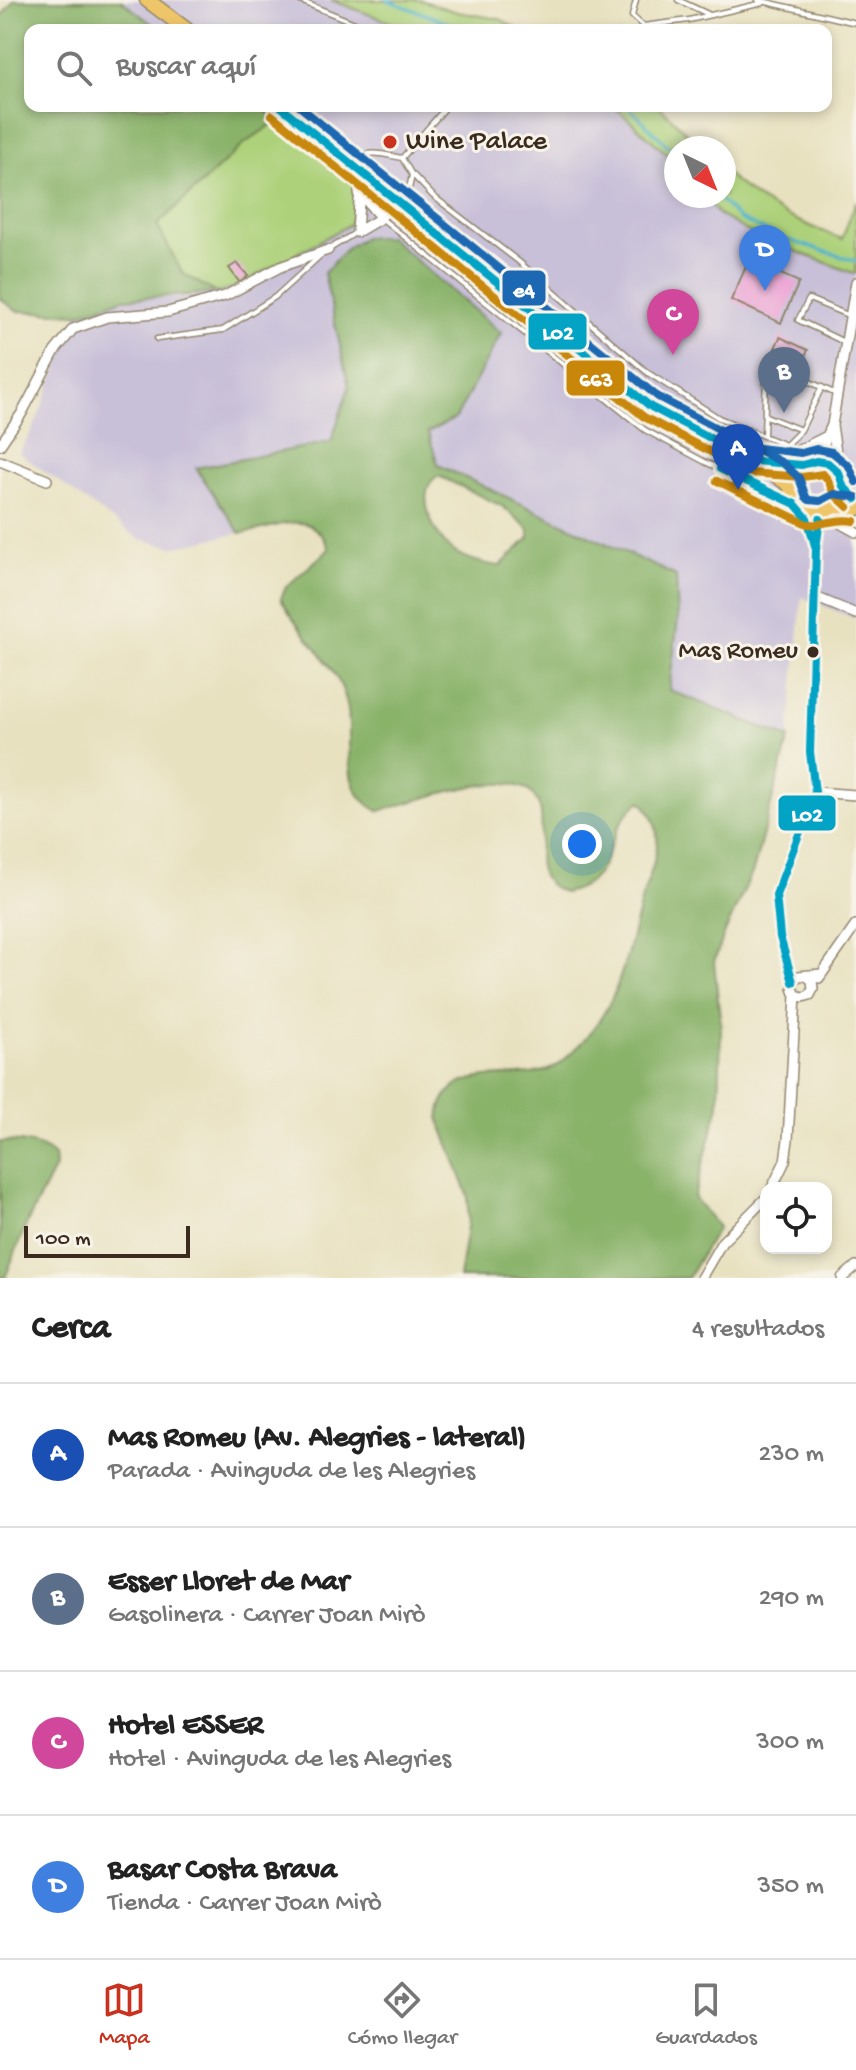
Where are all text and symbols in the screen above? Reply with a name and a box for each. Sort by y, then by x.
search box [24,24,832,112]
icon: search [52,46,96,90]
text: Buscar aquí [116,51,256,86]
place label: Wine Palace [406,126,547,159]
marker: Wine Palace [381,133,399,151]
north arrow [664,136,736,208]
pin: D [739,225,791,291]
line badge: e4 [501,269,547,307]
text: e4 [512,279,535,305]
pin: C [647,289,699,355]
line badge: L02 [527,312,588,351]
text: L02 [542,322,574,348]
pin: B [758,347,810,413]
line badge: 663 [565,359,626,397]
text: 663 [579,369,613,395]
pin: A [712,424,764,490]
place label: Mas Romeu [679,637,798,668]
marker: Mas Romeu [805,644,821,660]
line badge: L02 [777,794,837,832]
text: L02 [791,804,823,830]
your location [562,824,602,864]
map controls [760,1182,832,1254]
button: locate [760,1182,832,1254]
scale bar [24,1222,190,1258]
text: 100 m [36,1227,91,1253]
text: Cerca [32,1310,110,1350]
text: 4 resultados [692,1315,824,1346]
text: Mas Romeu (Av. Alegries - lateral) [108,1422,526,1457]
text: A [50,1440,66,1471]
text: 230 m [758,1440,824,1471]
text: Parada · Avinguda de les Alegries [108,1457,475,1488]
text: Esser Lloret de Mar [108,1566,349,1601]
text: B [51,1584,65,1615]
text: 290 m [759,1584,824,1615]
text: Gasolinera · Carrer Joan Mirò [108,1601,425,1632]
text: Hotel ESSER [108,1710,263,1745]
text: C [51,1728,65,1759]
text: 300 m [756,1728,824,1759]
text: Hotel · Avinguda de les Alegries [108,1745,451,1776]
text: Basar Costa Brava [108,1854,337,1889]
text: D [50,1872,66,1903]
text: 350 m [757,1872,824,1903]
text: Tienda · Carrer Joan Mirò [108,1889,382,1920]
tab: Mapa [99,1978,150,2052]
tab: Cómo llegar [348,1978,457,2052]
tab: Guardados [655,1978,757,2052]

